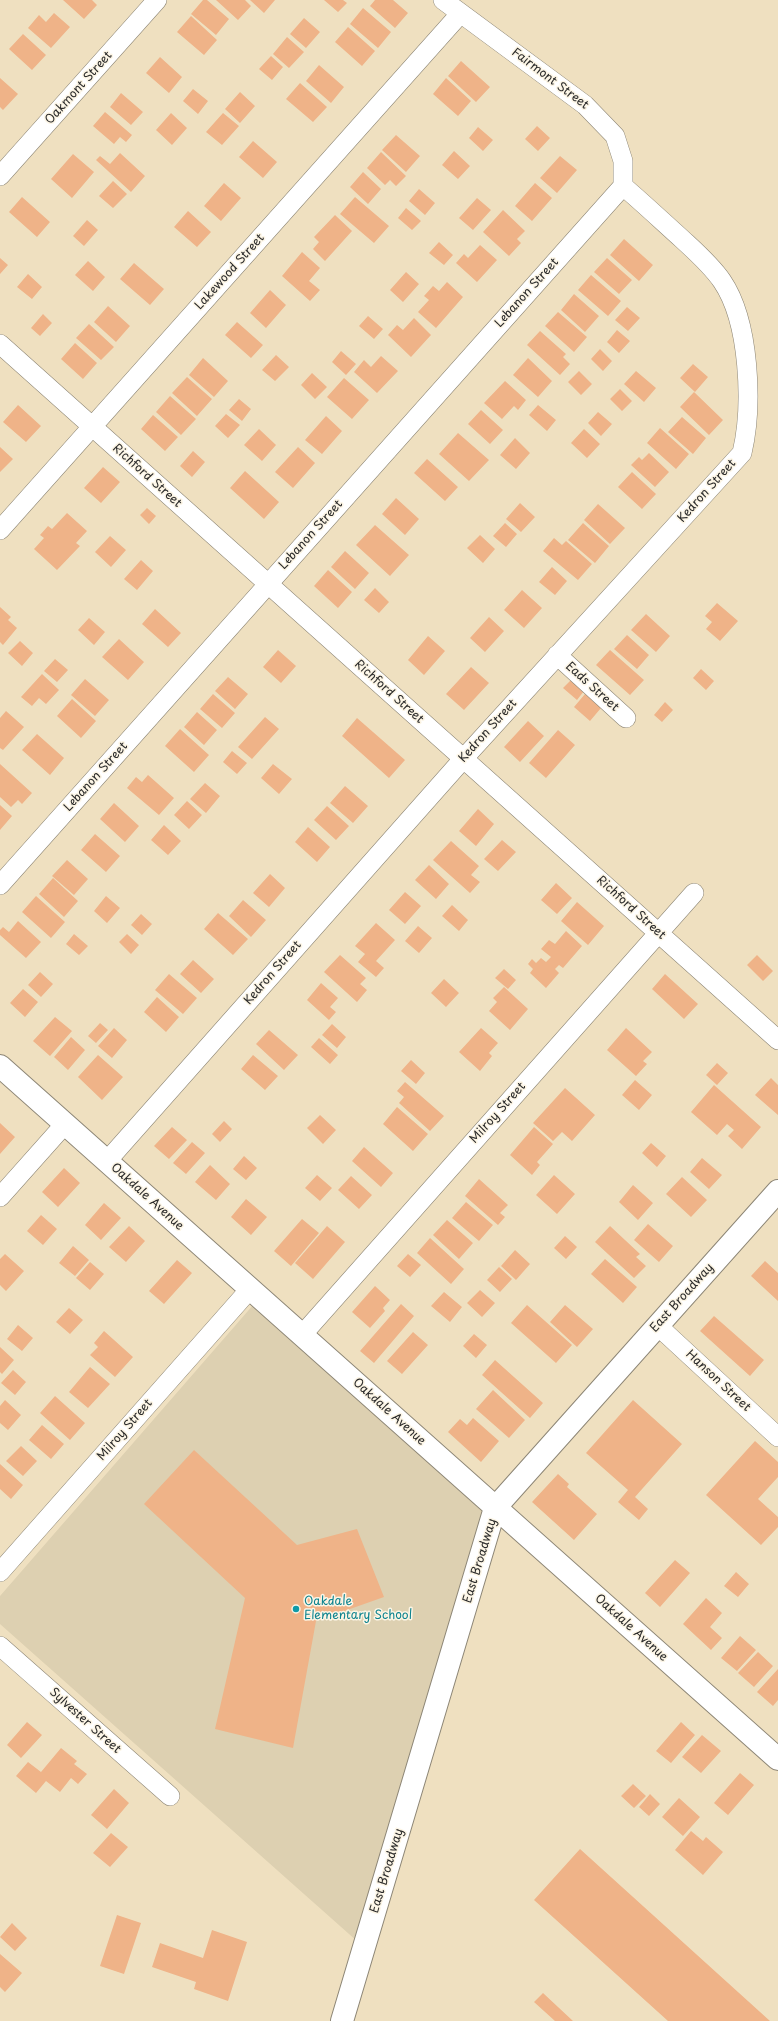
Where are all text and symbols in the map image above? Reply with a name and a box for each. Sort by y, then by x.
street label: Fairmont Street [509,45,591,113]
street label: Oakmont Street [42,49,116,127]
street label: Lakewood Street [192,231,268,313]
street label: Lebanon Street [492,255,562,331]
street label: Richford Street [109,441,185,511]
street label: Kedron Street [675,456,739,526]
street label: Lebanon Street [276,497,346,573]
street label: Richford Street [351,657,427,727]
street label: Eads Street [562,659,622,715]
street label: Kedron Street [456,696,520,766]
street label: Lebanon Street [61,739,131,815]
street label: Richford Street [593,873,669,943]
street label: Kedron Street [241,938,305,1008]
street label: Milroy Street [467,1080,529,1146]
street label: Oakdale Avenue [108,1160,186,1234]
street label: East Broadway [647,1261,717,1335]
street label: Hanson Street [683,1347,753,1415]
street label: Oakdale Avenue [350,1375,428,1449]
street label: Milroy Street [94,1396,156,1464]
street label: East Broadway [460,1517,500,1605]
street label: Oakdale Avenue [592,1591,670,1665]
place label: Oakdale Elementary School [304,1595,412,1623]
marker: Oakdale Elementary School [291,1604,301,1614]
street label: Sylvester Street [46,1685,124,1757]
street label: East Broadway [367,1827,407,1915]

